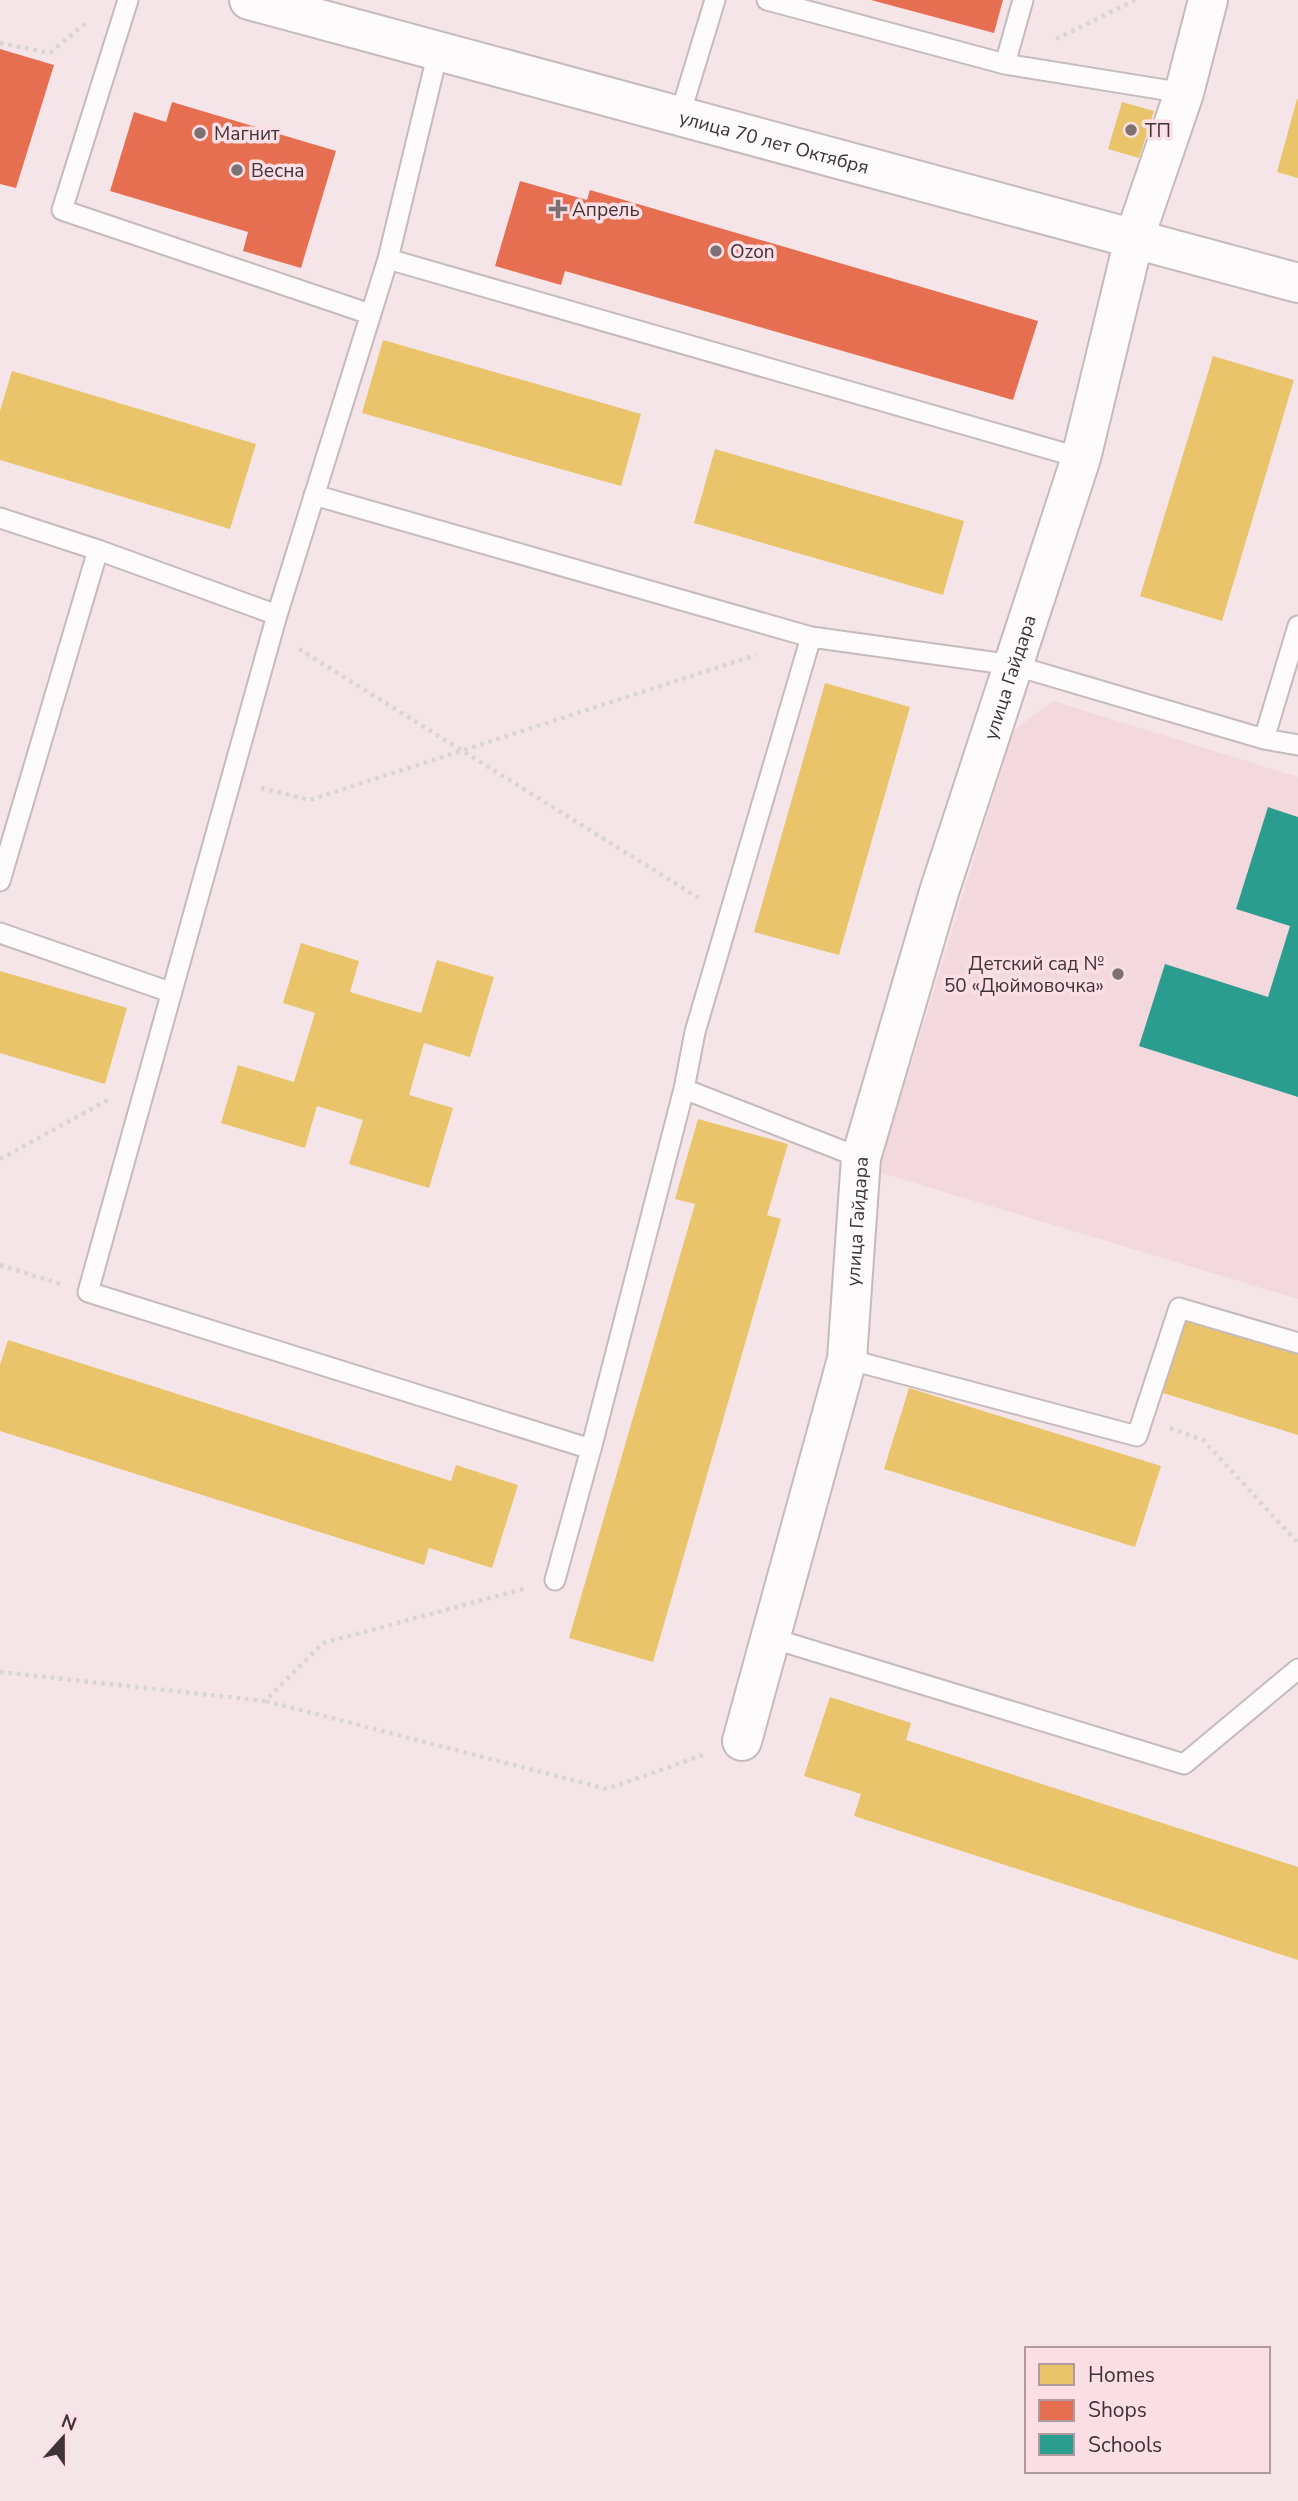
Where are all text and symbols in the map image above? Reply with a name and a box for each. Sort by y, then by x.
street label: улица 70 лет Октября [676,105,872,181]
place label: ТП [1145,118,1171,144]
place label: Магнит [214,121,280,147]
marker: ТП [1123,122,1139,138]
marker: Магнит [192,125,208,141]
place label: Весна [251,158,305,184]
marker: Весна [229,162,245,178]
place label: Апрель [572,197,640,223]
marker: Апрель [550,201,566,217]
place label: Ozon [730,239,775,265]
marker: Ozon [708,243,724,259]
street label: улица Гайдара [978,612,1043,743]
place label: Детский сад № 50 «Дюймовочка» [944,951,1104,999]
marker: Детский сад № 50 «Дюймовочка» [1110,966,1126,982]
street label: улица Гайдара [840,1156,875,1287]
legend [1025,2347,1270,2473]
text: Homes [1088,2361,1155,2389]
text: Shops [1088,2396,1147,2424]
north arrow [28,2403,98,2473]
text: N [57,2408,80,2438]
text: Schools [1088,2431,1162,2459]

